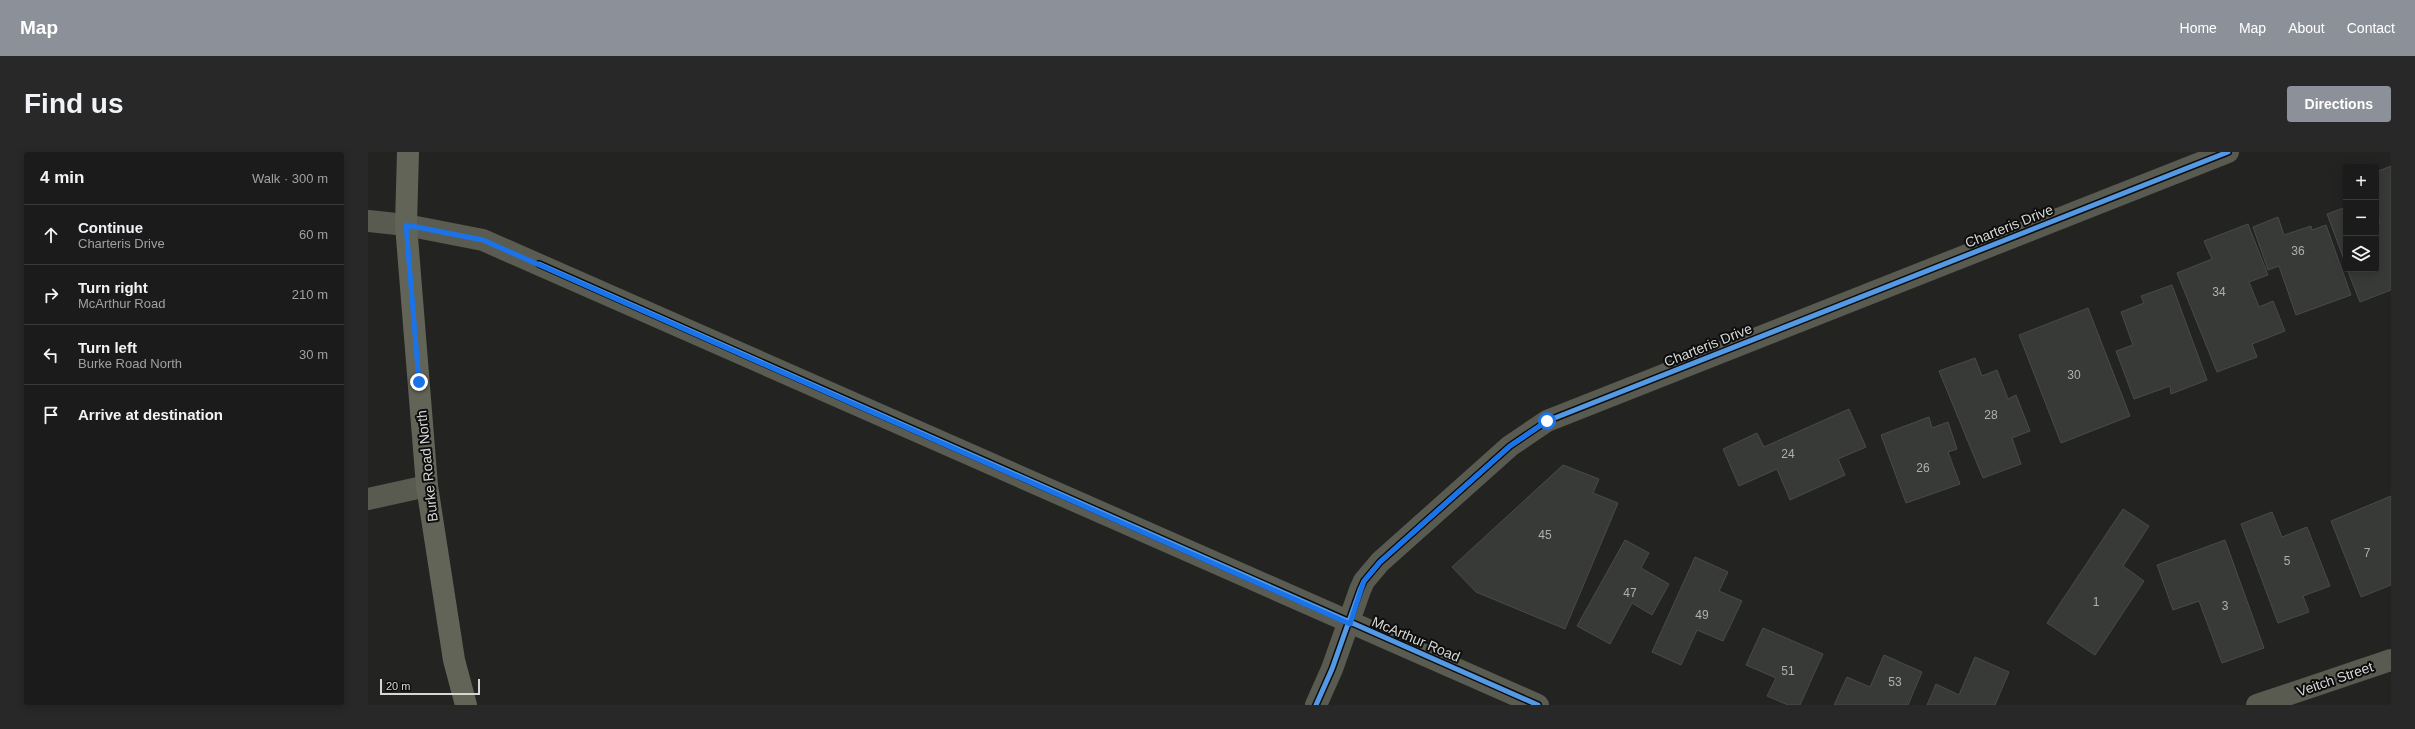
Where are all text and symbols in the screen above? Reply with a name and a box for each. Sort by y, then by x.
text: Map [20,17,58,38]
text: Home [2180,20,2217,36]
text: Map [2239,20,2266,36]
text: About [2288,20,2325,36]
text: Contact [2347,20,2395,36]
button: Directions [2287,86,2391,122]
text: Find us [24,88,124,119]
map controls [2343,164,2379,272]
button: + [2343,164,2379,200]
text: 4 min [40,168,84,187]
text: Walk · 300 m [252,171,328,186]
button: − [2343,200,2379,236]
street label: Charteris Drive [1963,201,2055,251]
text: Continue [78,219,143,236]
icon: ahead [40,224,62,246]
text: 60 m [299,227,328,242]
text: Charteris Drive [78,236,165,251]
button: layers [2343,236,2379,272]
house number: 36 [2291,244,2305,258]
text: Turn right [78,279,148,296]
icon: right [40,284,62,306]
house number: 34 [2212,285,2226,299]
text: 210 m [292,287,328,302]
text: McArthur Road [78,296,165,311]
street label: Charteris Drive [1662,320,1754,370]
text: Turn left [78,339,137,356]
icon: left [40,344,62,366]
text: 30 m [299,347,328,362]
text: Burke Road North [78,356,182,371]
house number: 30 [2067,368,2081,382]
route end [410,373,428,391]
icon: arrive [40,404,62,426]
text: Arrive at destination [78,406,223,423]
house number: 28 [1984,408,1998,422]
street label: Burke Road North [413,409,441,523]
route start [1538,412,1556,430]
house number: 24 [1781,447,1795,461]
house number: 26 [1916,461,1930,475]
house number: 45 [1538,528,1552,542]
house number: 7 [2364,546,2371,560]
house number: 5 [2284,554,2291,568]
house number: 47 [1623,586,1637,600]
house number: 1 [2093,595,2100,609]
house number: 3 [2222,599,2229,613]
house number: 49 [1695,608,1709,622]
street label: McArthur Road [1370,613,1462,665]
street label: Veitch Street [2295,658,2375,699]
house number: 51 [1781,664,1795,678]
house number: 53 [1888,675,1902,689]
scale bar [380,677,480,696]
text: 20 m [386,680,410,692]

